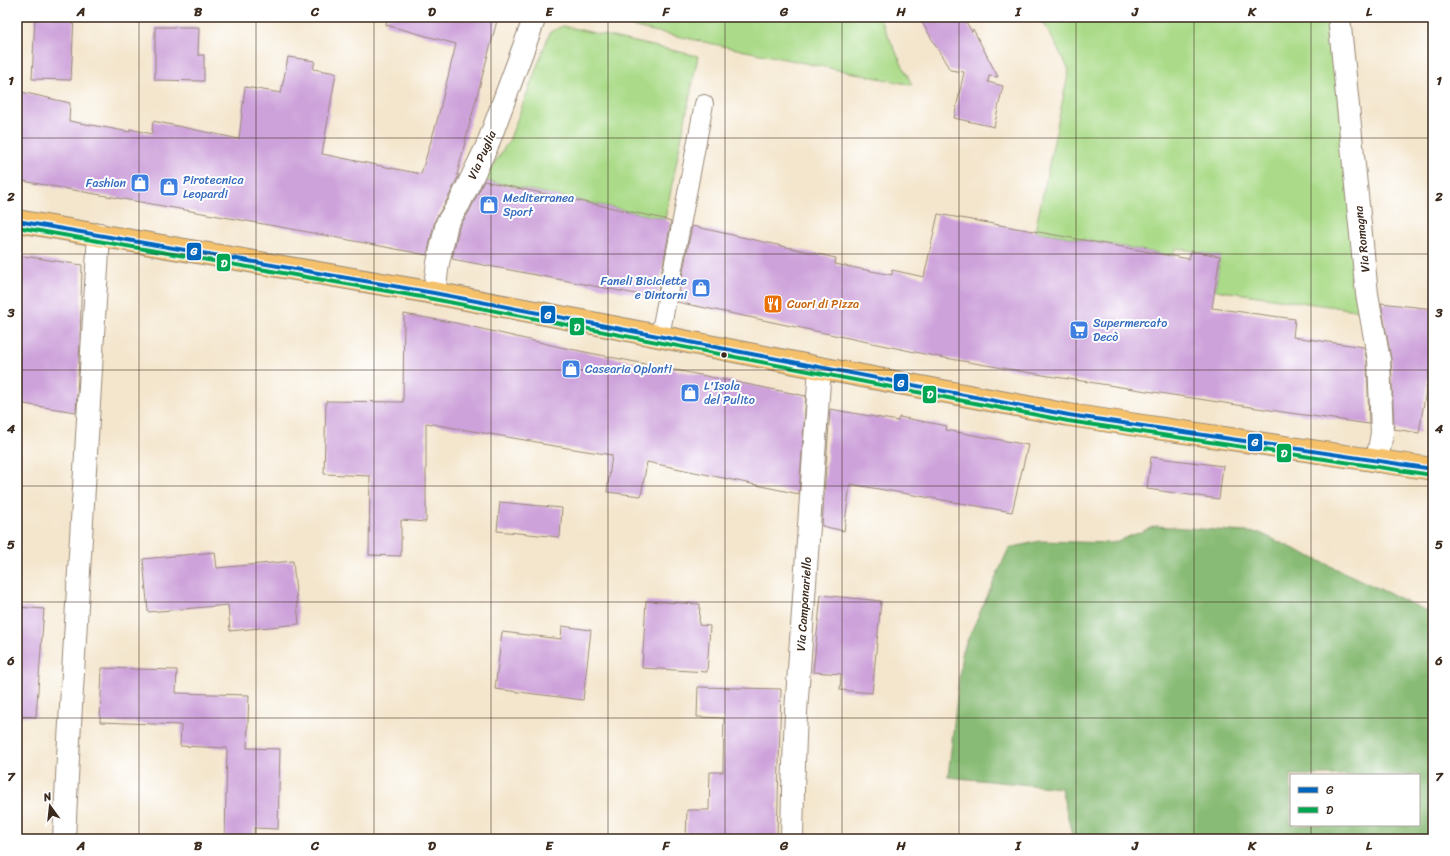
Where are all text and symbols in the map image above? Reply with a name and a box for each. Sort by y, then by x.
text: A [76,0,85,23]
text: B [194,0,203,23]
text: C [310,0,320,23]
text: D [428,0,436,23]
text: E [545,0,554,23]
text: F [661,0,670,23]
text: G [779,0,789,23]
text: H [895,0,906,23]
text: I [1014,0,1022,23]
text: J [1131,0,1139,23]
text: K [1247,0,1257,23]
text: L [1366,0,1373,23]
text: 1 [8,69,14,92]
text: 1 [1436,69,1442,92]
street label: Via Puglia [461,126,503,183]
place label: Pirotecnica Leopardi [183,169,244,205]
place label: Fashion [86,172,126,194]
shop icon: Fashion [129,172,151,194]
shop icon: Pirotecnica Leopardi [158,176,180,198]
text: 2 [6,185,15,208]
text: 2 [1434,185,1443,208]
place label: Mediterranea Sport [503,187,574,223]
shop icon: Mediterranea Sport [478,194,500,216]
street label: Via Romagna [1347,204,1376,273]
line badge: G [186,242,202,261]
text: G [190,242,198,261]
line badge: D [216,253,231,272]
text: D [221,254,228,273]
place label: Faneli Biciclette e Dintorni [600,270,688,306]
shop icon: Faneli Biciclette e Dintorni [690,277,712,299]
restaurant icon: Cuori di Pizza [762,293,784,315]
place label: Cuori di Pizza [787,293,859,315]
text: 3 [6,301,15,324]
text: 3 [1434,301,1443,324]
line badge: G [540,305,556,324]
text: G [544,306,552,325]
place label: Supermercato Decò [1093,312,1167,348]
line badge: D [569,317,585,336]
text: D [574,318,581,337]
supermarket icon: Supermercato Decò [1068,319,1090,341]
unlabelled marker [719,350,729,360]
shop icon: Casearia Oplonti [560,358,582,380]
place label: Casearia Oplonti [585,358,672,380]
line badge: G [893,373,909,392]
text: G [897,374,905,393]
place label: L'Isola del Pulito [704,375,755,411]
shop icon: L'Isola del Pulito [679,382,701,404]
line badge: D [922,385,937,404]
text: D [927,385,934,404]
text: 4 [6,417,16,440]
text: 4 [1434,417,1444,440]
line badge: G [1247,433,1263,452]
text: G [1251,433,1259,452]
line badge: D [1276,443,1292,463]
text: D [1281,444,1288,463]
text: 5 [7,533,15,556]
text: 5 [1435,533,1443,556]
street label: Via Campanariello [790,556,818,652]
text: 6 [6,649,15,672]
text: 6 [1434,649,1443,672]
text: 7 [7,765,16,788]
text: 7 [1435,765,1444,788]
legend [1290,774,1420,826]
text: G [1326,779,1334,801]
north arrow [30,786,70,826]
text: N [40,787,54,807]
text: D [1326,799,1334,821]
text: A [76,834,85,856]
text: B [194,834,203,856]
text: C [310,834,320,856]
text: D [428,834,436,856]
text: E [545,834,554,856]
text: F [661,834,670,856]
text: G [779,834,789,856]
text: H [895,834,906,856]
text: I [1014,834,1022,856]
text: J [1131,834,1139,856]
text: K [1247,834,1257,856]
text: L [1366,834,1373,856]

